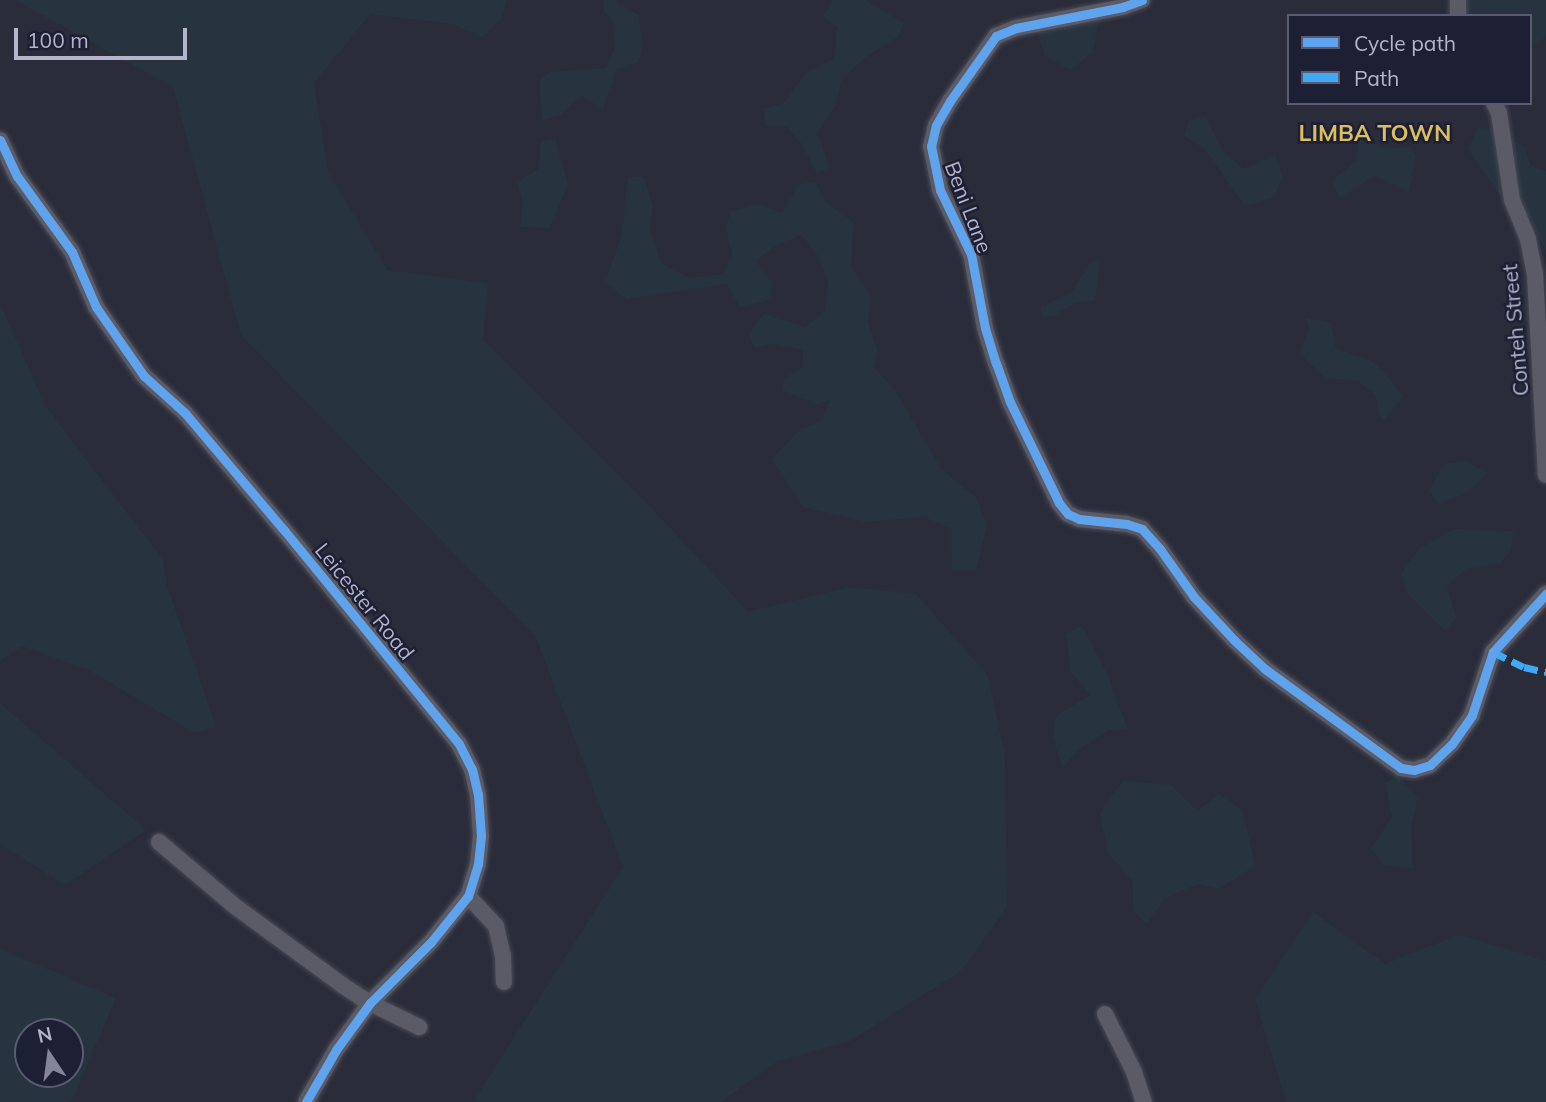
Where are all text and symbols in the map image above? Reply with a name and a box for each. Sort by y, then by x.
scale bar [18,14,191,58]
legend [1287,14,1532,105]
text: 100 m [27,27,89,53]
text: Cycle path [1354,30,1456,56]
text: Path [1354,65,1399,91]
district label: LIMBA TOWN [1299,119,1451,147]
street label: Beni Lane [940,158,998,256]
street label: Conteh Street [1497,263,1533,397]
street label: Leicester Road [310,538,420,664]
north arrow [14,1018,84,1088]
text: N [35,1021,54,1048]

